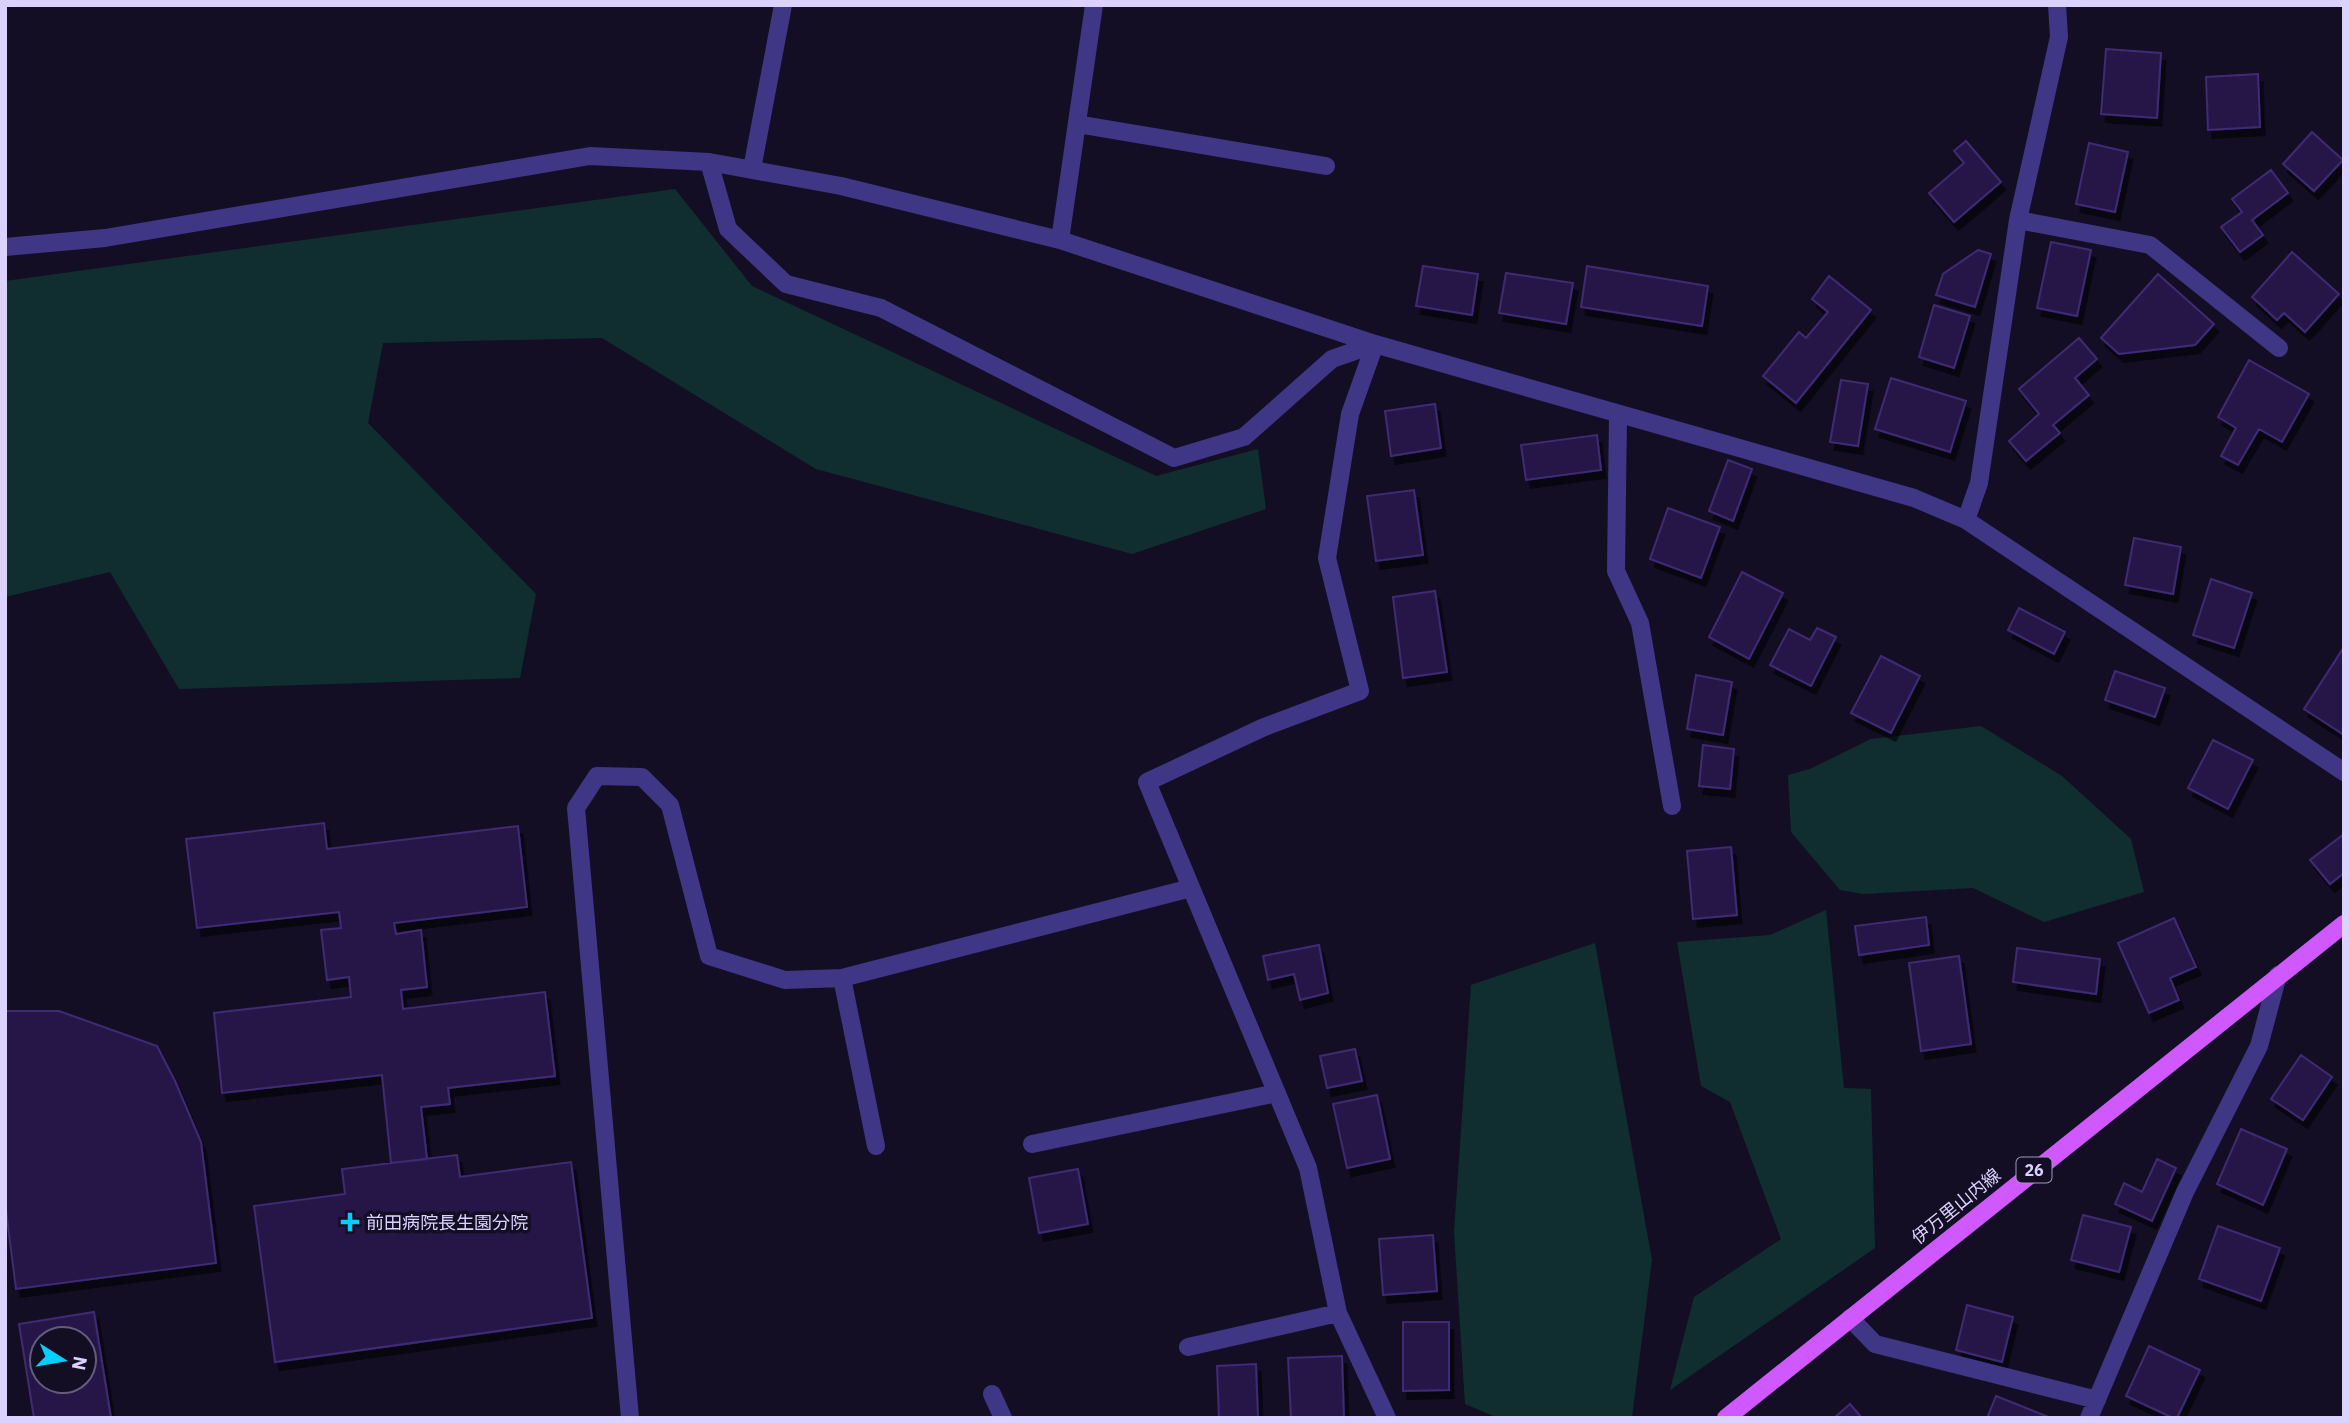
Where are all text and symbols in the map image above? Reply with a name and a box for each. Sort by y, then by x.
road number: 26 [2016,1158,2052,1182]
street label: 伊万里山内線 [1907,1163,2005,1249]
place label: 前田病院長生園分院 [366,1211,528,1234]
marker: 前田病院長生園分院 [340,1212,360,1232]
north arrow [28,1325,98,1395]
text: N [67,1354,93,1372]

